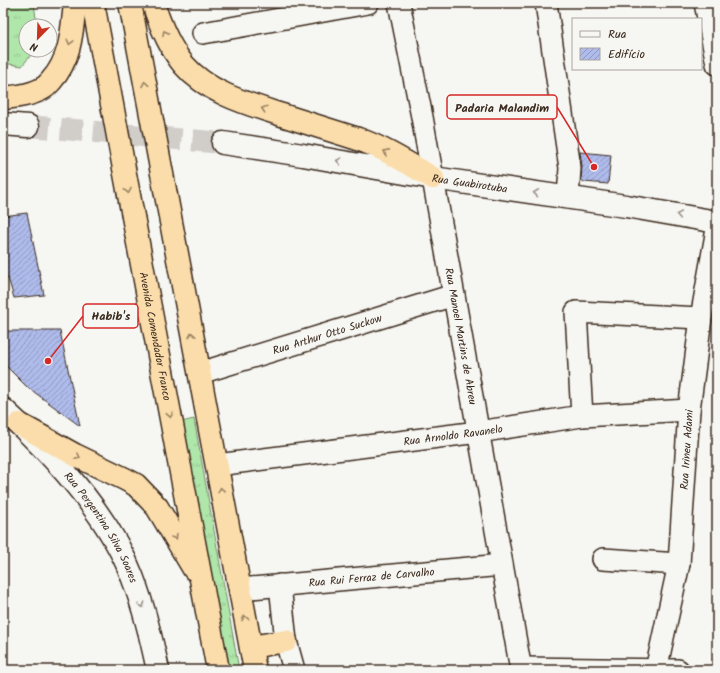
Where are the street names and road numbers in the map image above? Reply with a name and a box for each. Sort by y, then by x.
street label: Rua Guabirotuba [431,170,509,199]
street label: Rua Manoel Martins de Abreu [439,267,481,407]
street label: Avenida Comendador Franco [134,271,175,402]
street label: Rua Arthur Otto Suckow [271,309,385,360]
street label: Rua Irineu Adami [676,409,699,490]
street label: Rua Arnoldo Ravanelo [402,420,504,451]
street label: Rua Pergentina Silva Soares [59,468,142,586]
street label: Rua Rui Ferraz de Carvalho [308,563,435,593]

